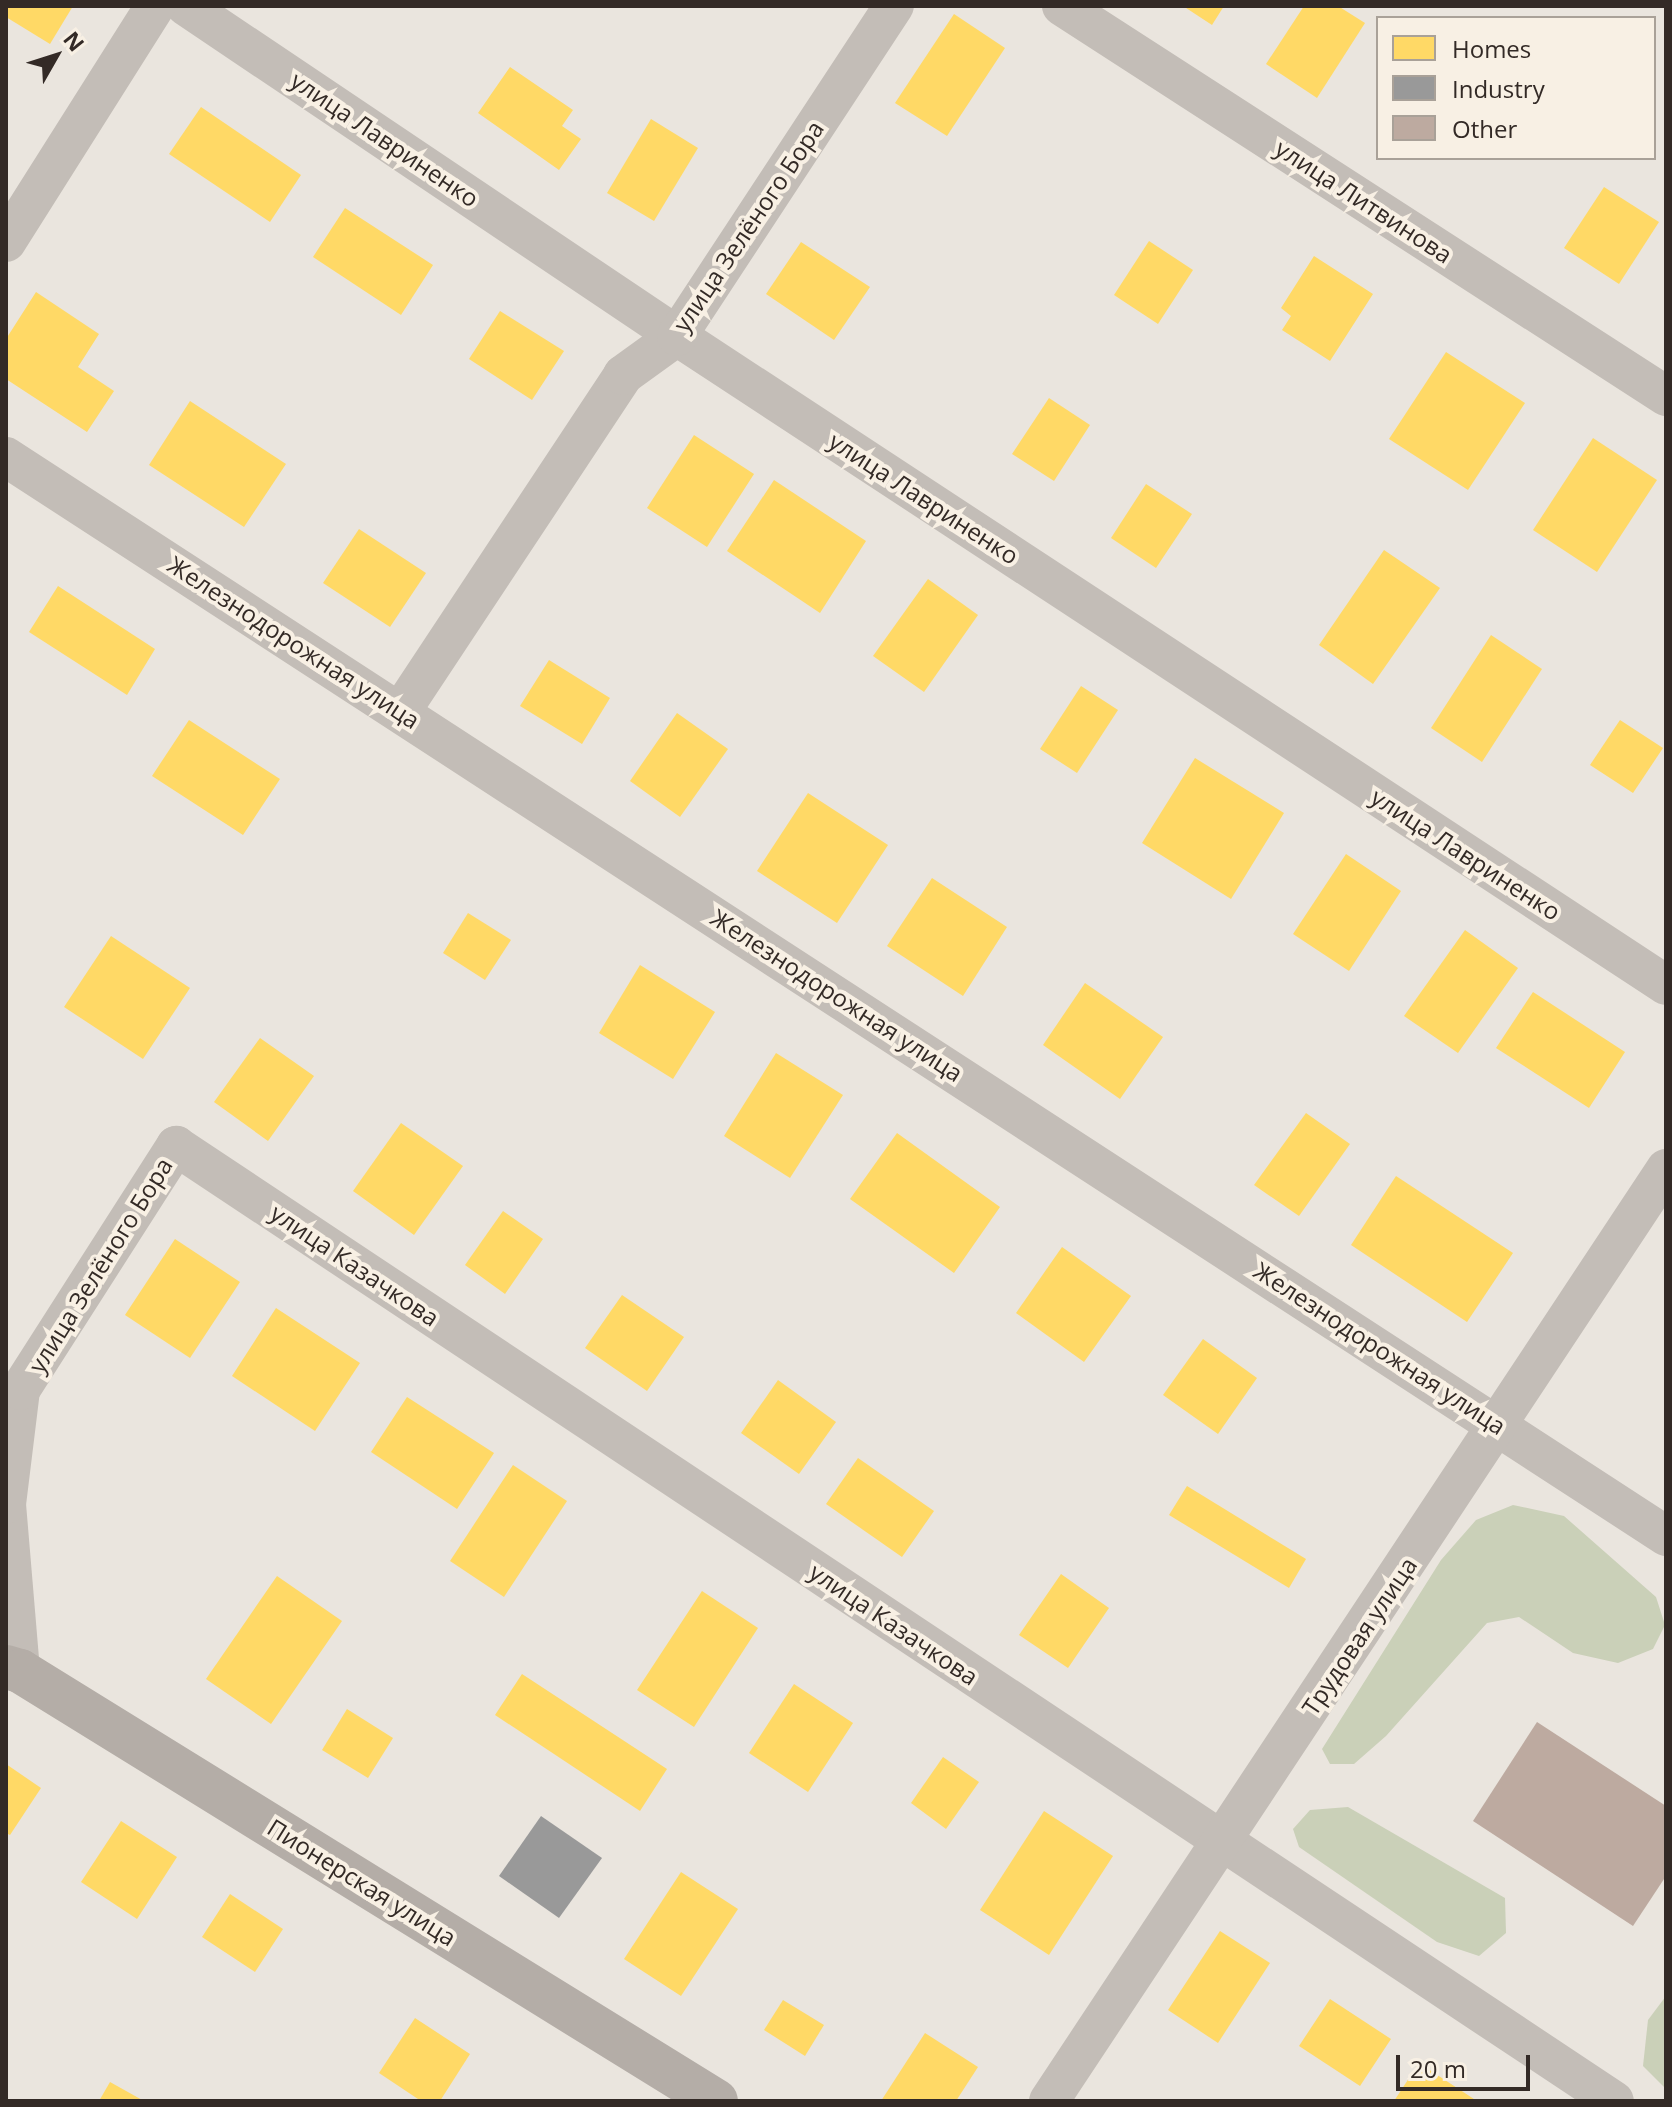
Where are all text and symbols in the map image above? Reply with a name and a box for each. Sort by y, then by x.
north arrow [16,16,96,96]
legend [1376,16,1656,160]
text: N [57,24,92,57]
text: Homes [1452,32,1531,65]
street label: улица Лавриненко [286,65,484,213]
text: Industry [1452,72,1545,105]
text: Other [1452,112,1517,145]
street label: улица Зелёного Бора [667,115,829,337]
street label: улица Литвинова [1270,133,1458,269]
street label: улица Лавриненко [824,426,1024,570]
street label: Железнодорожная улица [163,550,425,734]
street label: улица Лавриненко [1366,782,1566,926]
street label: Железнодорожная улица [706,903,968,1087]
street label: улица Зелёного Бора [22,1152,178,1378]
street label: улица Казачкова [265,1198,445,1332]
street label: Железнодорожная улица [1249,1256,1511,1440]
street label: Трудовая улица [1296,1552,1422,1720]
street label: улица Казачкова [804,1557,984,1691]
street label: Пионерская улица [263,1812,461,1952]
scale bar [1400,2039,1534,2089]
text: 20 m [1410,2052,1466,2085]

